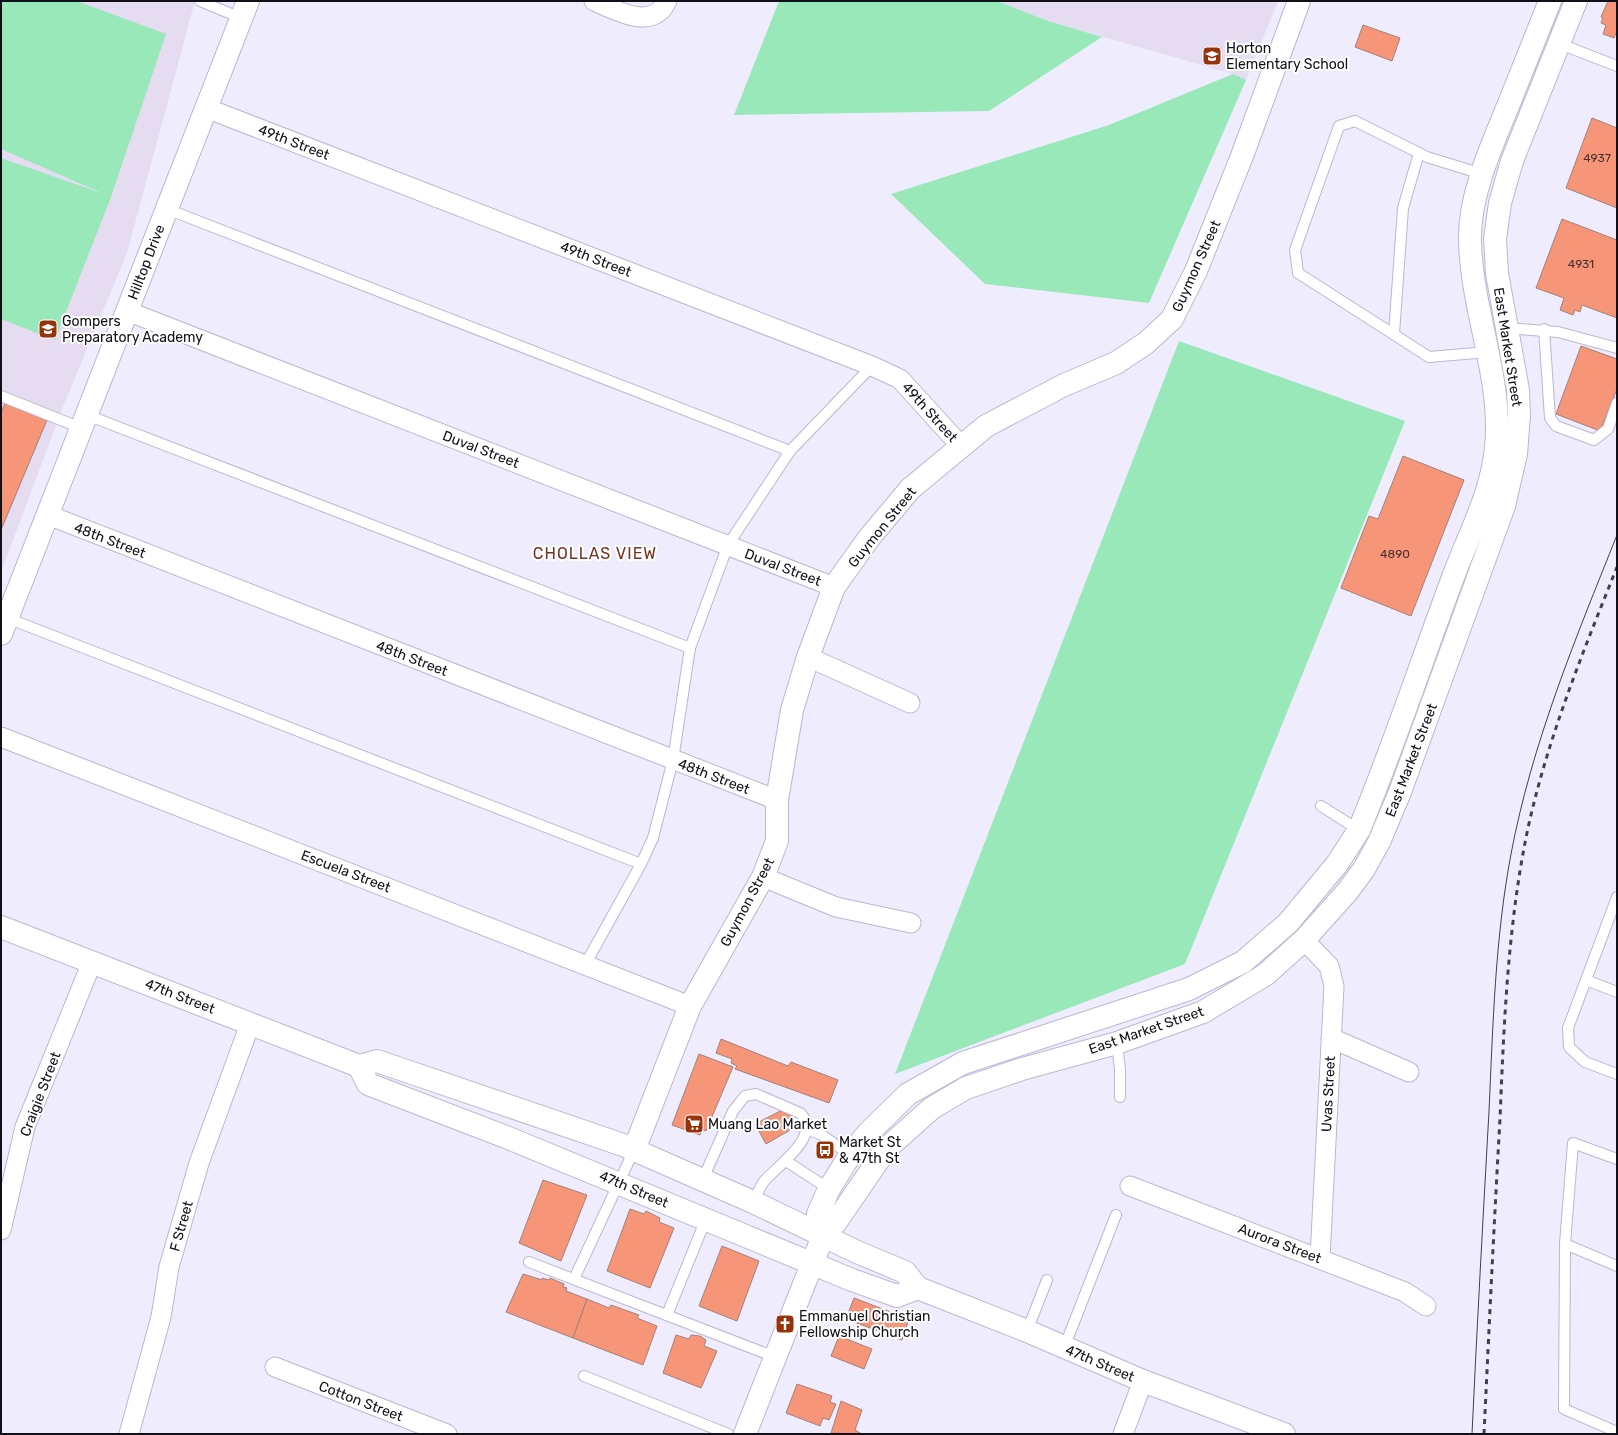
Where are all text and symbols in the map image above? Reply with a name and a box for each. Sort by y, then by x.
place label: Horton Elementary School [1226,40,1348,73]
school or university icon: Horton Elementary School [1201,45,1223,67]
street label: 49th Street [256,121,332,164]
house number: 4937 [1583,151,1611,165]
street label: Guymon Street [1169,217,1224,315]
street label: Hilltop Drive [124,222,169,302]
street label: 49th Street [558,238,634,281]
house number: 4931 [1568,257,1594,271]
street label: East Market Street [1490,286,1525,408]
place label: Gompers Preparatory Academy [62,313,203,346]
school or university icon: Gompers Preparatory Academy [37,318,59,340]
street label: 49th Street [898,379,961,446]
street label: Duval Street [440,427,522,472]
street label: Guymon Street [845,483,920,571]
street label: 48th Street [72,519,149,562]
district label: CHOLLAS VIEW [533,544,657,563]
street label: Duval Street [742,545,824,590]
house number: 4890 [1380,547,1410,561]
street label: 48th Street [374,637,451,680]
street label: East Market Street [1382,700,1441,819]
street label: 48th Street [676,755,753,798]
street label: Escuela Street [299,847,394,897]
street label: Guymon Street [717,854,778,950]
street label: 47th Street [142,975,218,1018]
street label: East Market Street [1086,1003,1206,1058]
street label: Craigie Street [17,1049,65,1139]
street label: Uvas Street [1318,1055,1339,1132]
supermarket icon: Muang Lao Market [683,1113,705,1135]
place label: Muang Lao Market [708,1116,827,1133]
place label: Market St & 47th St [839,1134,901,1167]
bus stop icon: Market St & 47th St [814,1139,836,1161]
street label: 47th Street [597,1167,671,1212]
street label: F Street [166,1198,197,1253]
street label: Aurora Street [1236,1220,1324,1267]
place label: Emmanuel Christian Fellowship Church [799,1308,930,1341]
church icon: Emmanuel Christian Fellowship Church [774,1313,796,1335]
street label: 47th Street [1063,1341,1137,1386]
street label: Cotton Street [316,1378,406,1425]

